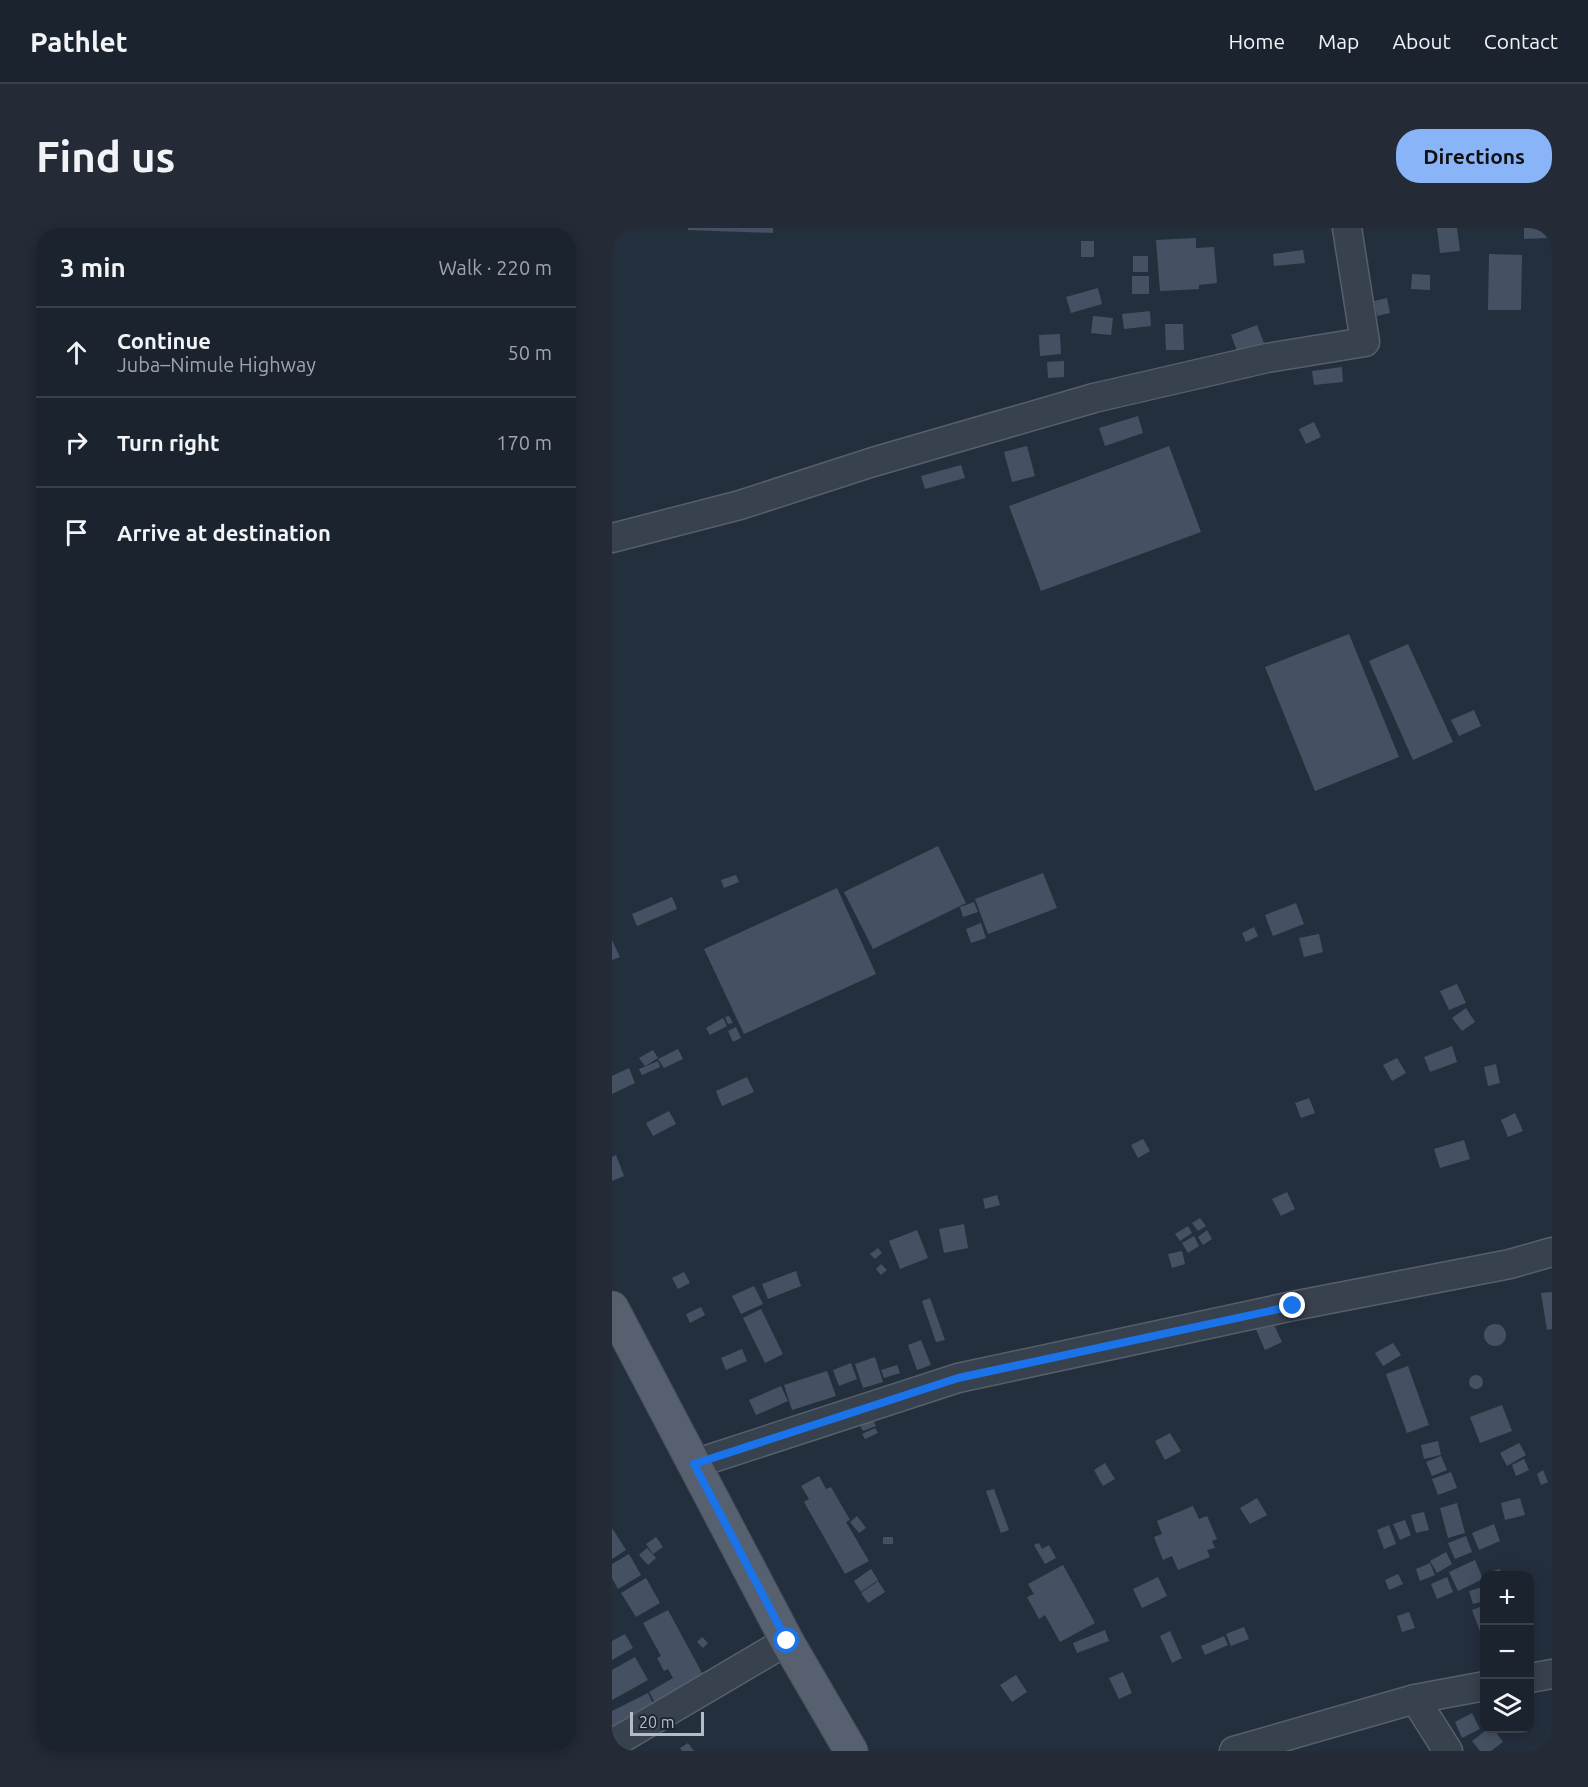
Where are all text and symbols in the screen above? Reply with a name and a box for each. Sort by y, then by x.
text: Pathlet [30,26,128,57]
text: Home [1228,29,1285,53]
text: Map [1318,29,1359,53]
text: About [1392,29,1451,53]
text: Contact [1484,29,1558,53]
button: Directions [1396,129,1552,183]
text: Find us [36,133,175,180]
text: 3 min [60,253,126,282]
text: Walk · 220 m [439,256,552,279]
text: Continue [117,328,211,353]
icon: ahead [60,336,93,369]
text: 50 m [508,341,552,364]
text: Juba–Nimule Highway [117,353,316,376]
icon: right [60,426,93,459]
text: Turn right [117,430,219,455]
text: 170 m [496,431,552,454]
icon: arrive [60,516,93,549]
text: Arrive at destination [117,520,331,545]
route end [1279,1292,1305,1318]
map controls [1480,1571,1534,1733]
button: + [1480,1571,1534,1625]
button: − [1480,1625,1534,1679]
route start [773,1627,799,1653]
button: layers [1480,1679,1534,1733]
scale bar [630,1709,704,1736]
text: 20 m [639,1713,675,1731]

